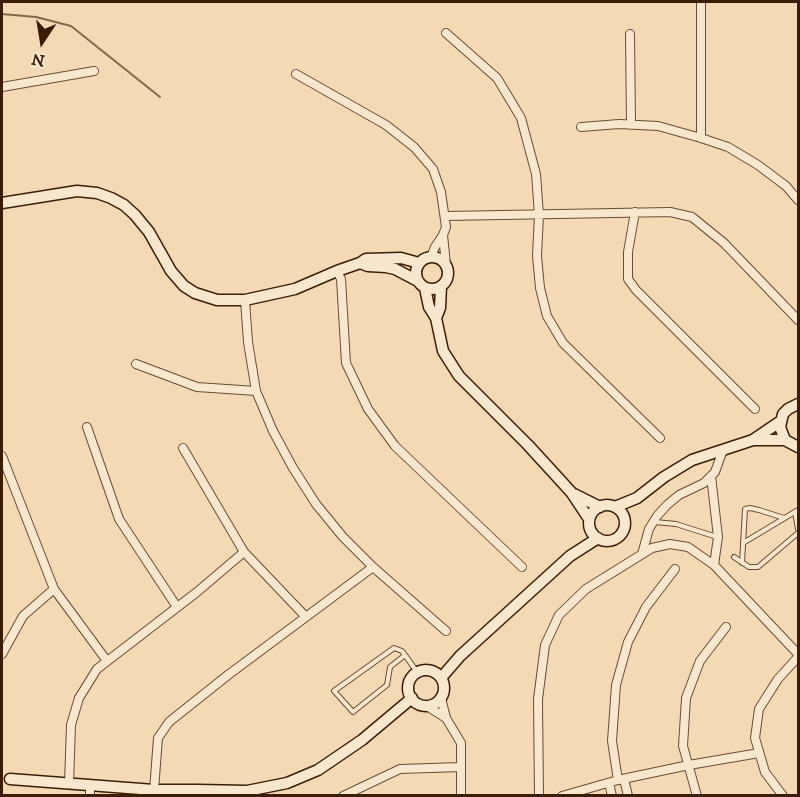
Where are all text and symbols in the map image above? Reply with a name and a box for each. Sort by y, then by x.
north arrow [12,12,72,72]
text: N [30,48,47,71]

